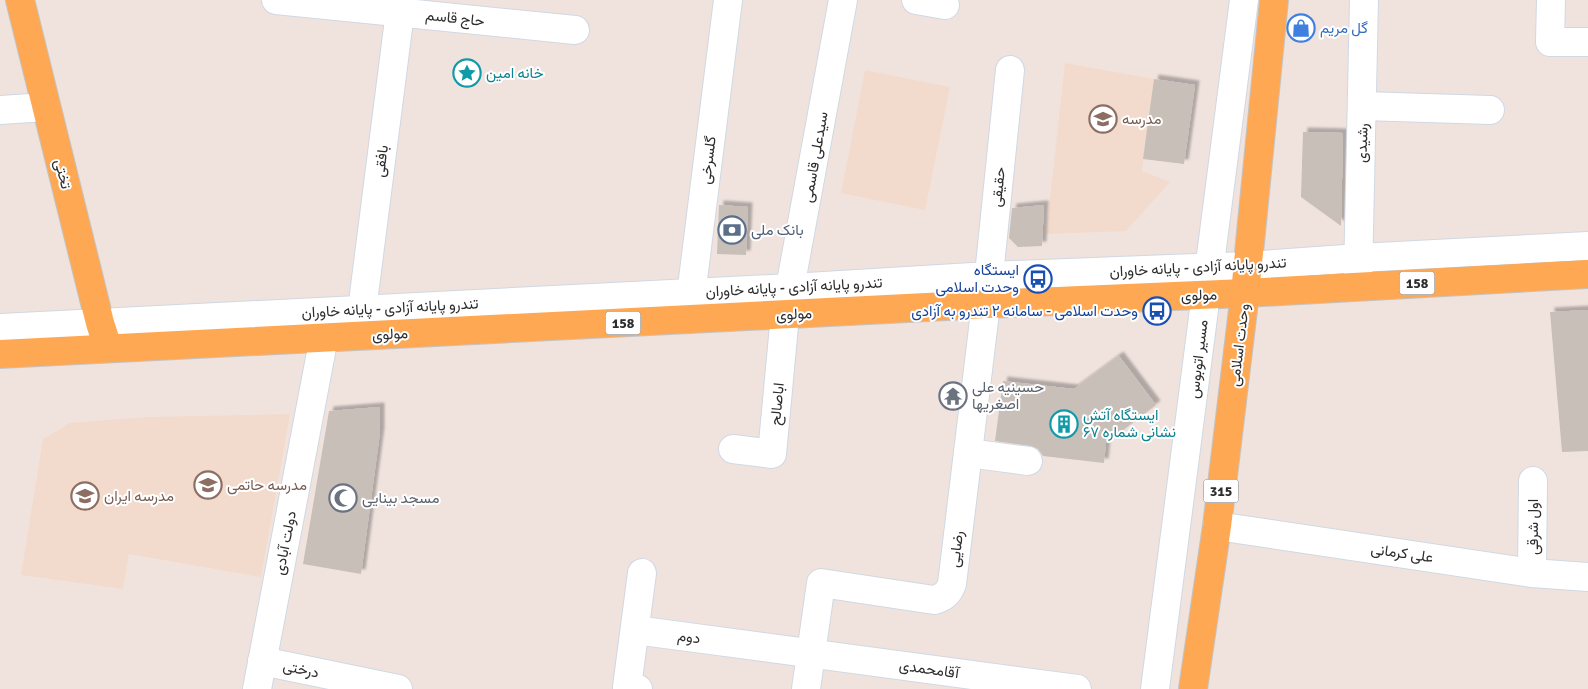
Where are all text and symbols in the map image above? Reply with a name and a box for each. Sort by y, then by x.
street label: حاج قاسم [424,6,485,32]
shop icon: گل مریم [1286,13,1316,43]
place label: گل مریم [1320,19,1368,38]
place icon: خانه امین [452,58,482,88]
place label: خانه امین [486,64,544,83]
school or university icon: مدرسه [1088,104,1118,134]
street label: سیدعلی قاسمی [798,110,833,204]
place label: مدرسه [1122,110,1162,128]
street label: رشیدی [1352,123,1373,163]
street label: گلسرخی [696,135,721,185]
street label: بافقی [370,144,393,178]
street label: تختی [50,157,75,191]
street label: حقیقی [987,166,1010,208]
bank icon: بانک ملی [717,215,747,245]
place label: بانک ملی [751,221,804,240]
street label: تندرو پایانه آزادی - پایانه خاوران [1109,253,1287,282]
place label: ایستگاه وحدت اسلامی [936,261,1019,297]
bus stop icon: ایستگاه وحدت اسلامی [1023,264,1053,294]
road number: 158 [1400,272,1434,294]
street label: تندرو پایانه آزادی - پایانه خاوران [705,273,883,302]
street label: مولوی [1181,285,1217,306]
street label: تندرو پایانه آزادی - پایانه خاوران [301,294,479,323]
bus stop icon: وحدت اسلامی - سامانه ۲ تندرو به آزادی [1142,296,1172,326]
place label: وحدت اسلامی - سامانه ۲ تندرو به آزادی [911,302,1138,321]
street label: وحدت اسلامی [1225,302,1254,388]
street label: مولوی [775,304,813,325]
road number: 158 [606,312,640,334]
street label: مسیر اتوبوس [1184,319,1213,400]
street label: مولوی [371,324,409,345]
place label: حسینیه علی اصغریها [972,378,1044,413]
temple icon: حسینیه علی اصغریها [938,381,968,411]
street label: اباصالح [766,382,790,426]
place label: ایستگاه آتش نشانی شماره ۶۷ [1083,406,1176,442]
building icon: ایستگاه آتش نشانی شماره ۶۷ [1049,409,1079,439]
school or university icon: مدرسه حاتمی [193,470,223,500]
place label: مدرسه حاتمی [227,476,307,495]
road number: 315 [1204,480,1238,502]
school or university icon: مدرسه ایران [70,481,100,511]
mosque icon: مسجد بینایی [328,483,358,513]
place label: مدرسه ایران [104,487,174,505]
place label: مسجد بینایی [362,489,439,508]
street label: اول شرقی [1524,499,1543,555]
street label: دولت آبادی [270,509,301,577]
street label: رضایی [945,530,968,569]
street label: علی کرمانی [1369,540,1435,567]
street label: دوم [676,627,702,648]
street label: درختی [281,656,321,683]
street label: آقامحمدی [898,656,962,683]

